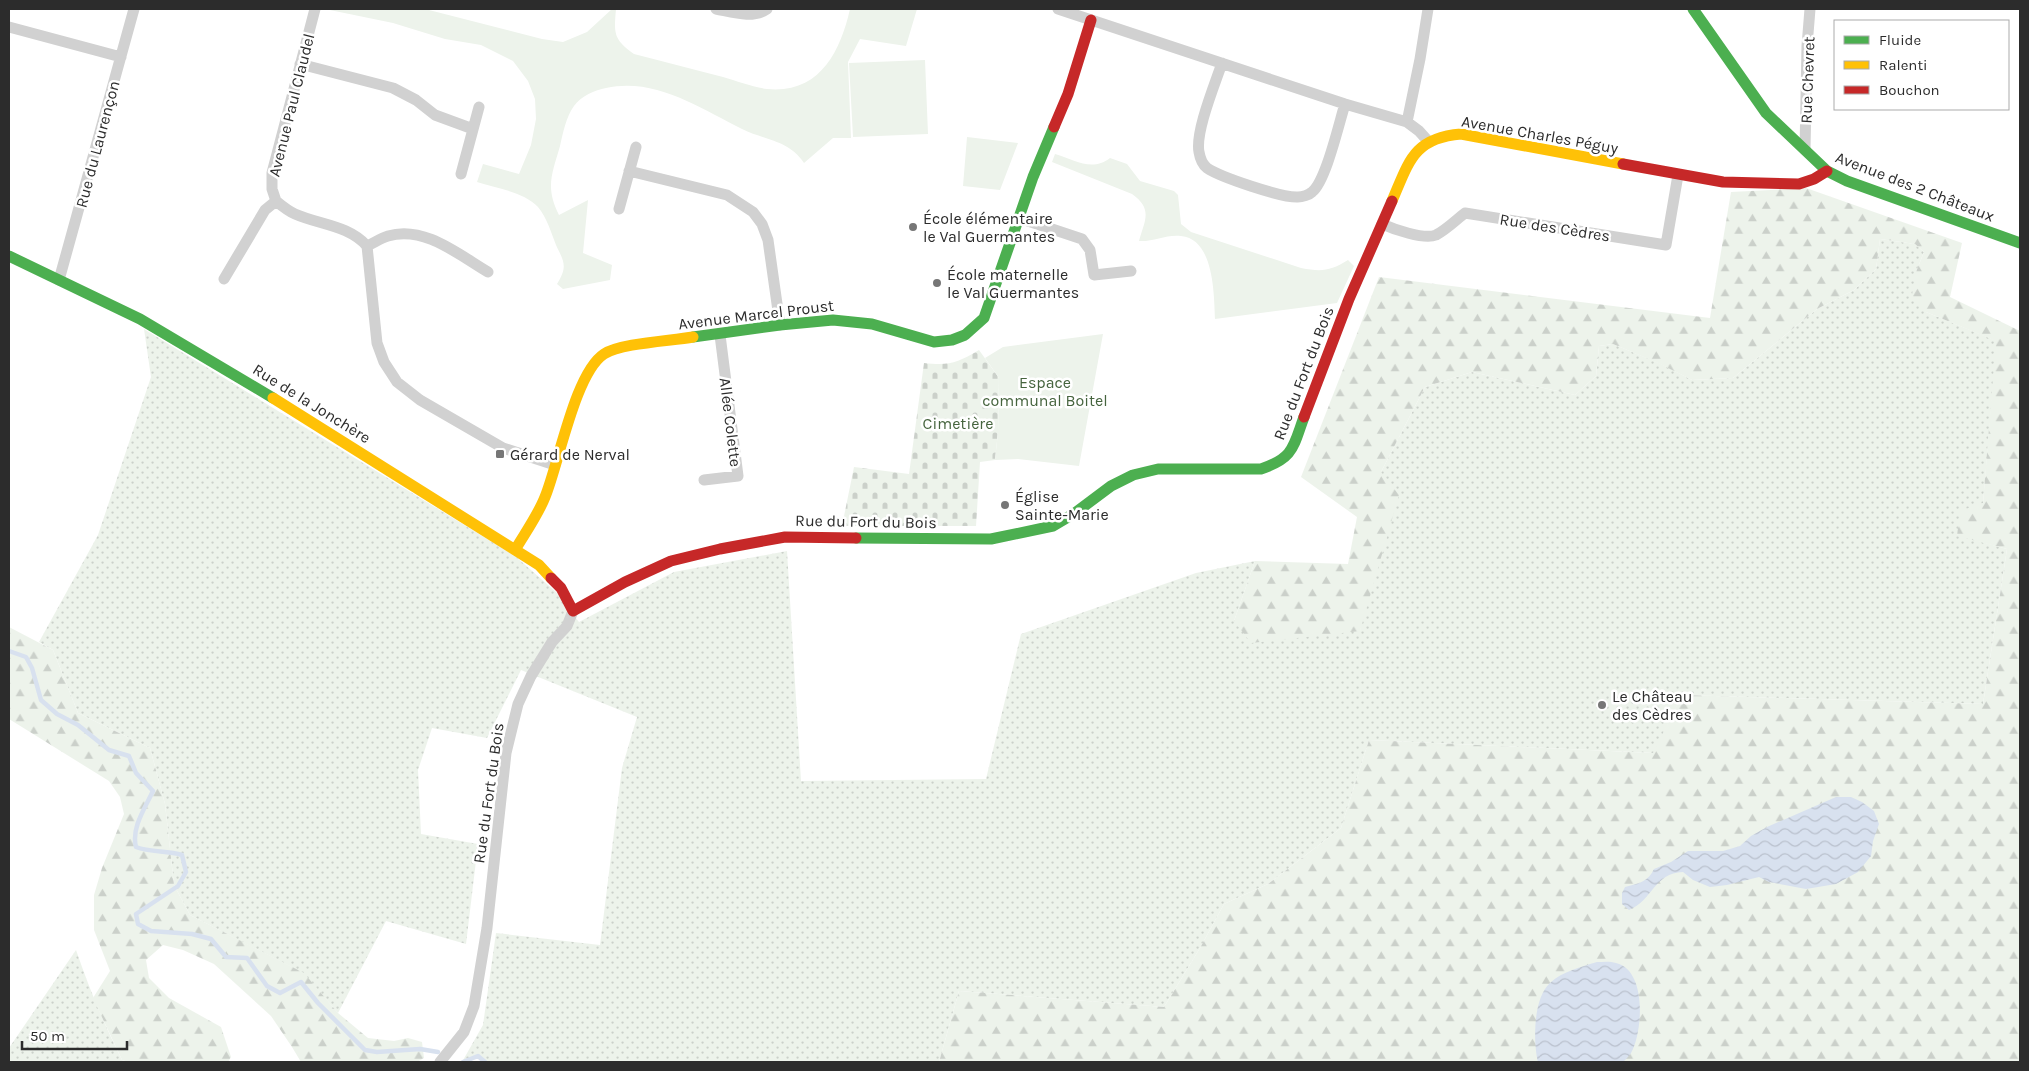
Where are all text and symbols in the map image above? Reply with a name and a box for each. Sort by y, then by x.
legend [1834,20,2009,110]
street label: Avenue Paul Claudel [264,31,318,179]
text: Fluide [1879,31,1921,49]
street label: Rue Chevret [1796,36,1819,124]
text: Ralenti [1879,56,1928,74]
street label: Rue du Laurençon [71,79,124,210]
text: Bouchon [1879,81,1940,99]
street label: Avenue Charles Péguy [1460,111,1620,158]
street label: Avenue des 2 Châteaux [1833,147,1997,226]
place label: École élémentaire le Val Guermantes [923,209,1055,246]
street label: Rue des Cèdres [1498,209,1611,246]
marker: École élémentaire le Val Guermantes [907,221,919,233]
place label: École maternelle le Val Guermantes [947,265,1079,302]
marker: École maternelle le Val Guermantes [931,277,943,289]
street label: Avenue Marcel Proust [677,296,835,333]
street label: Rue du Fort du Bois [1269,304,1338,443]
street label: Rue de la Jonchère [249,360,374,447]
park label: Espace communal Boitel [982,373,1108,410]
street label: Allée Colette [716,376,745,468]
park label: Cimetière [923,414,993,433]
place label: Gérard de Nerval [510,445,630,464]
marker: Gérard de Nerval [494,448,506,460]
place label: Église Sainte-Marie [1015,487,1109,524]
marker: Église Sainte-Marie [999,499,1011,511]
street label: Rue du Fort du Bois [795,511,937,532]
place label: Le Château des Cèdres [1612,687,1693,724]
marker: Le Château des Cèdres [1596,699,1608,711]
street label: Rue du Fort du Bois [469,722,508,864]
scale bar [22,1018,128,1050]
text: 50 m [30,1027,65,1045]

